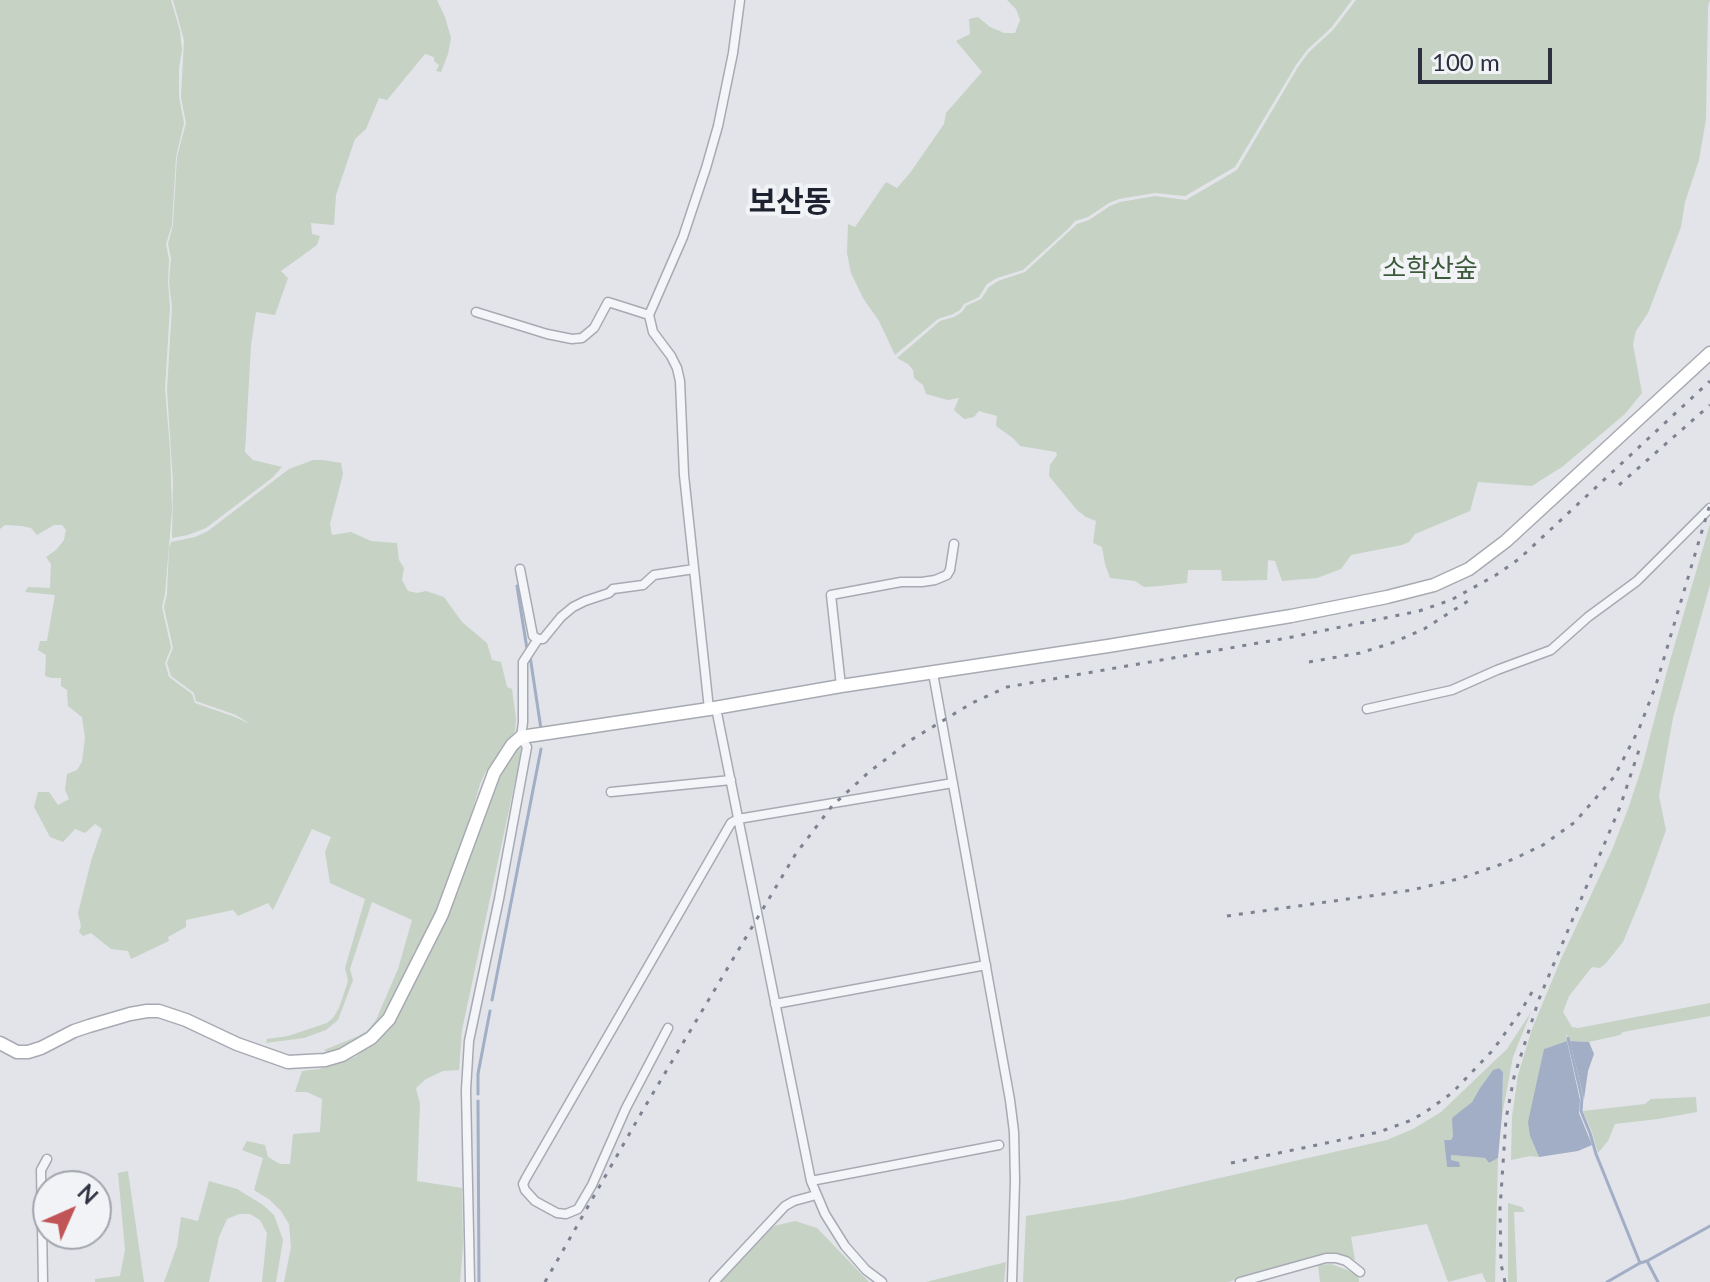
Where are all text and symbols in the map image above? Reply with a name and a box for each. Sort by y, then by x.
scale bar [1422,32,1556,82]
text: 100 m [1432,47,1500,76]
district label: 보산동 [749,184,831,220]
park label: 소학산숲 [1382,253,1478,285]
north arrow [32,1170,112,1250]
text: N [72,1179,103,1210]

